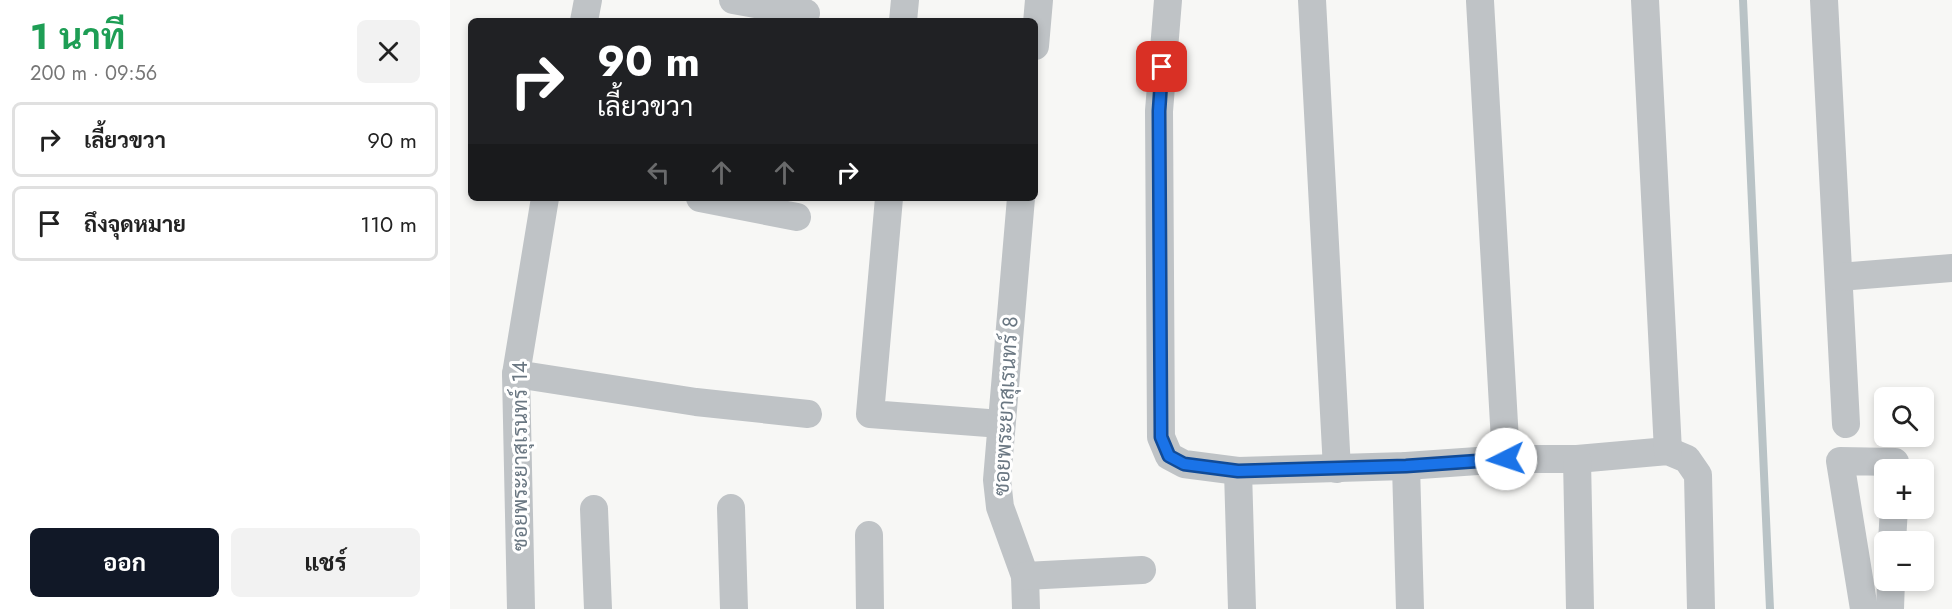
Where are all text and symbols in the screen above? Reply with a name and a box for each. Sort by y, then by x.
text: 1 นาที [30,10,125,62]
button: close [357,20,420,83]
text: 90 m [597,31,700,92]
pin [1136,41,1187,92]
icon: right [498,42,576,120]
icon: arrive [1145,50,1178,83]
text: 200 m · 09:56 [30,59,157,88]
text: เลี้ยวขวา [597,87,693,126]
icon: right [33,123,66,156]
text: เลี้ยวขวา [84,124,166,156]
text: 90 m [367,124,417,156]
icon: left [642,156,675,189]
icon: ahead [705,156,738,189]
icon: ahead [768,156,801,189]
icon: right [831,156,864,189]
icon: arrive [33,207,66,240]
text: ถึงจุดหมาย [84,208,186,240]
text: 110 m [360,208,417,240]
street label: ซอยพระยาสุเรนทร์ 8 [986,315,1026,497]
street label: ซอยพระยาสุเรนทร์ 14 [505,361,535,551]
map controls [1874,387,1934,591]
button: search [1874,387,1934,447]
position arrow [1474,427,1538,491]
button: + [1874,459,1934,519]
button: ออก [30,528,219,597]
button: แชร์ [231,528,420,597]
button: − [1874,531,1934,591]

